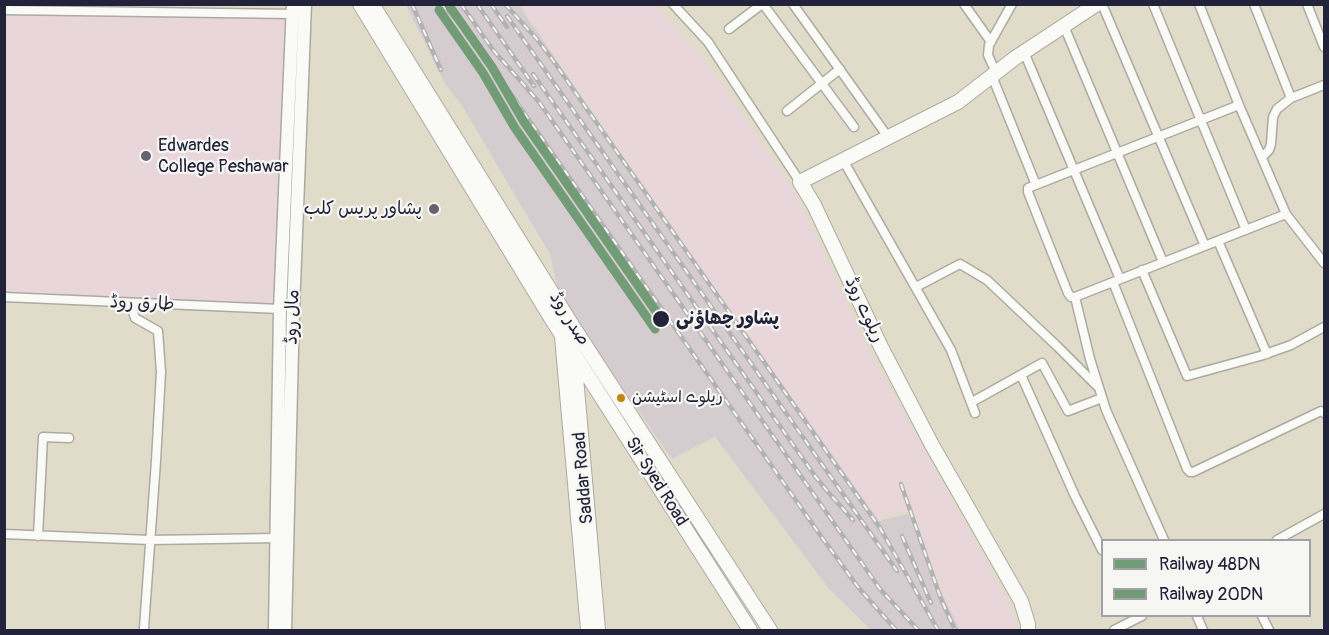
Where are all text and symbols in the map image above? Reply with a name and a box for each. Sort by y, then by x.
place label: Edwardes College Peshawar [158,135,289,178]
marker: Edwardes College Peshawar [139,149,153,163]
place label: پشاور پریس کلب [304,198,422,220]
marker: پشاور پریس کلب [427,202,441,216]
street label: ریلوے روڈ [839,274,889,346]
street label: صدر روڈ [544,288,594,350]
street label: مال روڈ [281,289,305,345]
street label: طارق روڈ [109,292,175,316]
place label: پشاور چھاؤنی [676,308,779,330]
marker: پشاور چھاؤنی [651,309,671,329]
place label: ریلوے اسٹیشن [632,388,723,408]
marker: ریلوے اسٹیشن [615,392,627,404]
street label: Saddar Road [569,431,599,525]
street label: Sir Syed Road [620,433,692,531]
legend [1101,539,1311,617]
text: Railway 48DN [1159,553,1260,576]
text: Railway 20DN [1159,583,1263,606]

